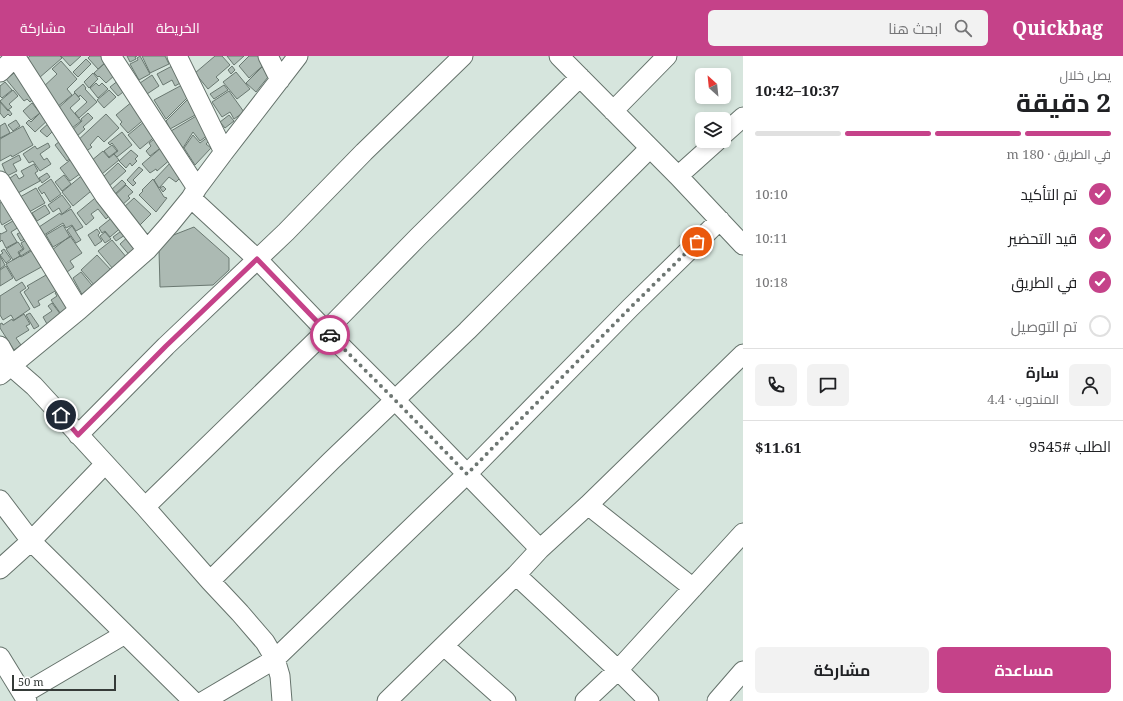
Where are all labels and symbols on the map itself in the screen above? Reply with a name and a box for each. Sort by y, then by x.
north arrow [695,68,731,104]
pin [680,225,714,259]
courier [310,315,350,355]
pin [44,398,78,432]
scale bar [12,673,116,692]

